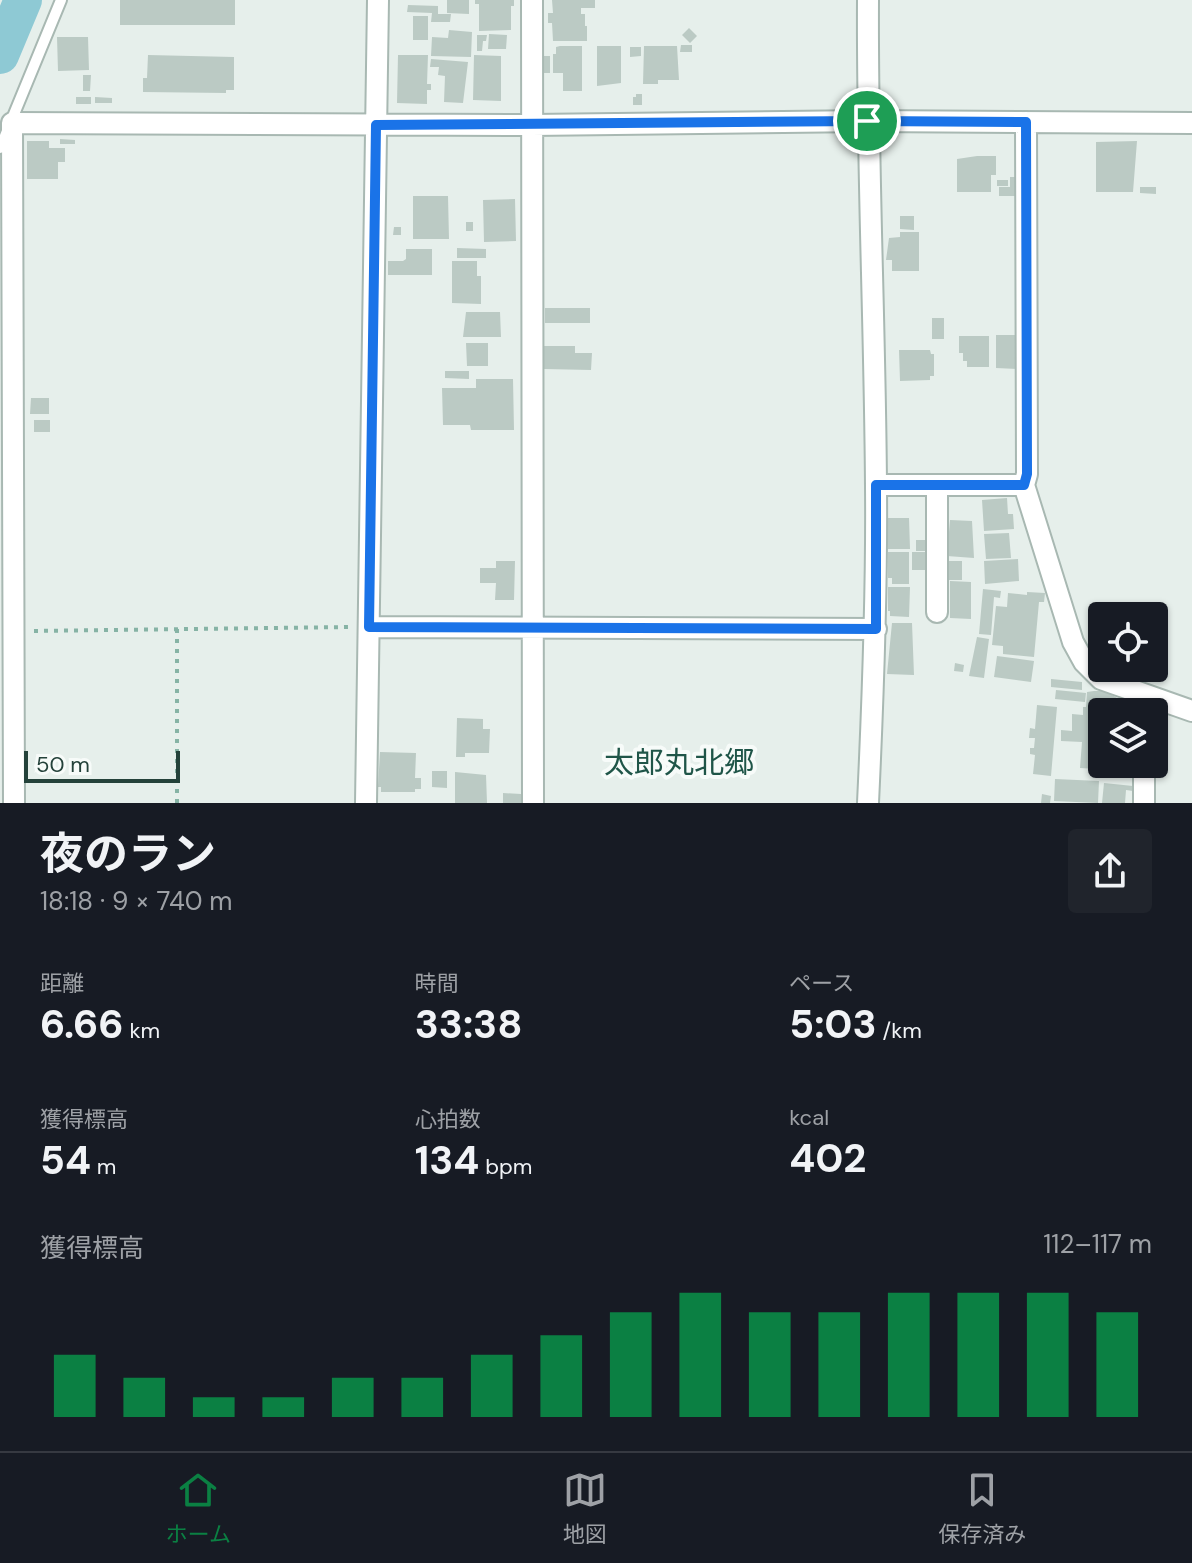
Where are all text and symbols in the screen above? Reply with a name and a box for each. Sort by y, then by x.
pin [833,87,901,155]
icon: arrive [845,99,889,143]
map controls [1088,602,1168,778]
button: locate [1088,602,1168,682]
button: layers [1088,698,1168,778]
district label: 太郎丸北郷 [604,743,754,782]
scale bar [24,747,180,783]
text: 50 m [36,750,90,779]
text: 夜のラン [40,825,216,883]
button: share [1068,829,1152,913]
text: 18:18 · 9 × 740 m [40,884,233,918]
text: 距離 [40,969,84,998]
text: 時間 [415,969,459,998]
text: ペース [789,969,854,998]
text: 6.66 [40,998,124,1050]
text: 33:38 [415,998,523,1050]
text: 5:03 [789,998,877,1050]
text: km [124,1016,160,1045]
text: /km [877,1016,922,1045]
text: kcal [789,1103,829,1132]
text: 獲得標高 [40,1105,128,1134]
text: 心拍数 [415,1105,481,1134]
text: 402 [789,1132,866,1184]
text: 54 [40,1134,91,1186]
text: 134 [415,1134,479,1186]
text: m [91,1152,116,1181]
text: bpm [479,1152,532,1181]
text: 112–117 m [1043,1227,1152,1261]
text: 獲得標高 [40,1231,144,1265]
tab: ホーム [166,1468,231,1549]
tab: 地図 [563,1468,607,1549]
tab: 保存済み [938,1468,1026,1549]

